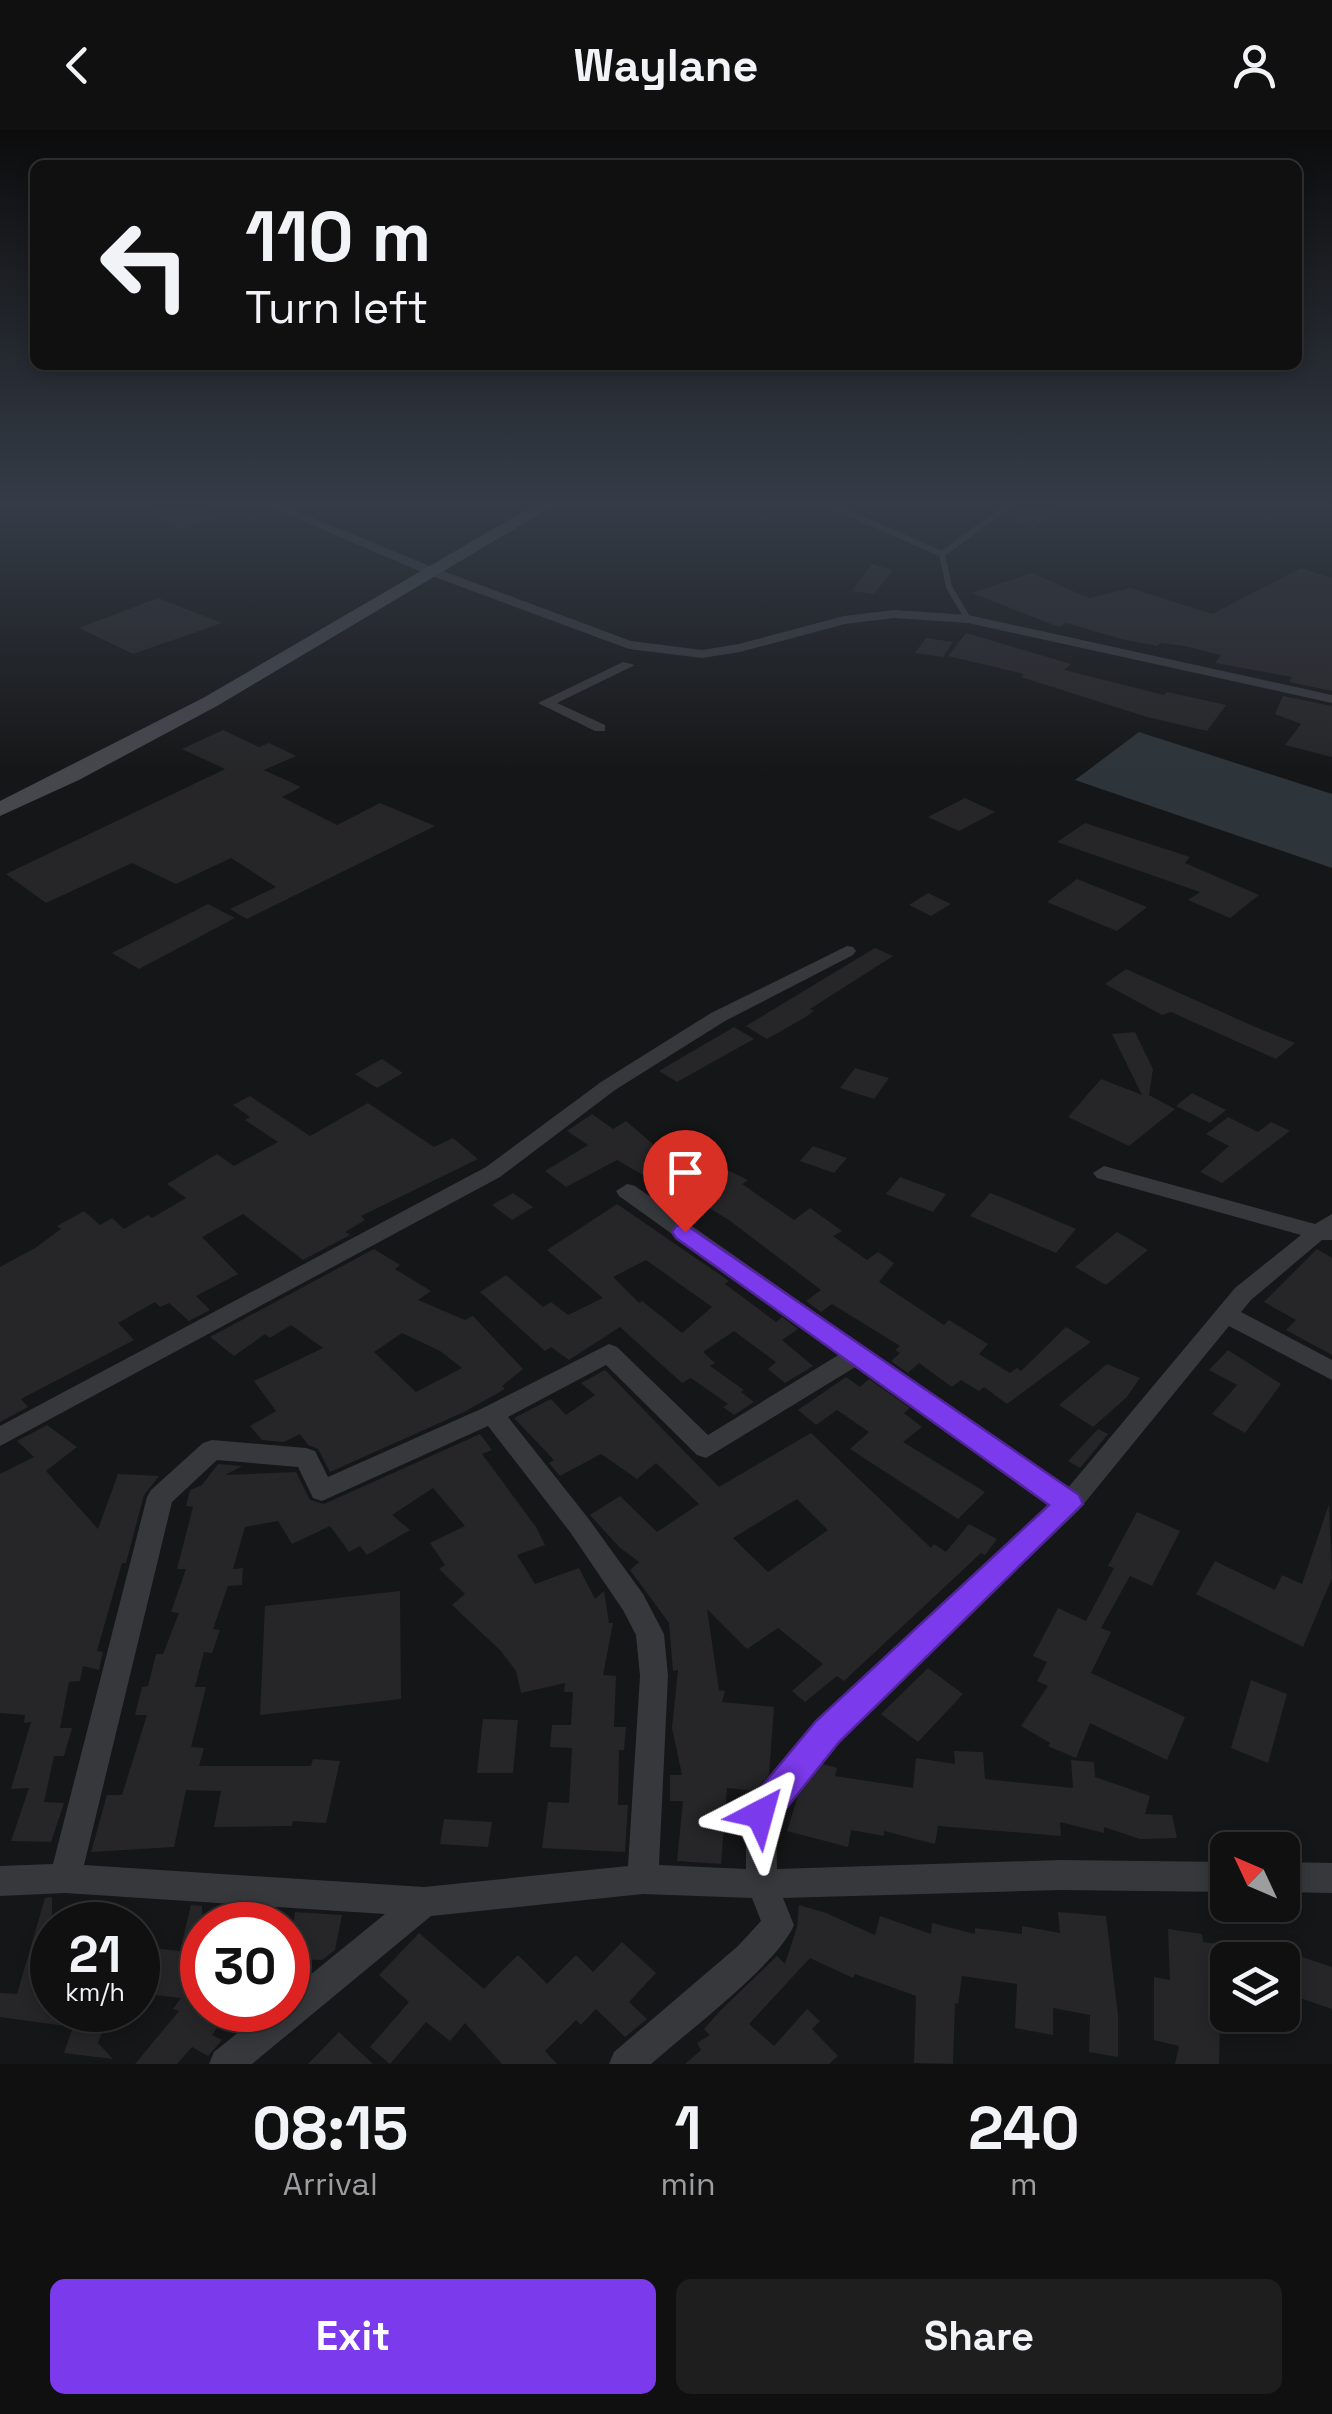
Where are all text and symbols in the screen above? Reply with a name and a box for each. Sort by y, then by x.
text: Waylane [574,37,758,94]
icon: back [50,38,105,93]
icon: person [1227,38,1282,93]
text: 110 m [245,192,431,281]
icon: left [80,200,210,330]
text: Turn left [245,279,428,336]
pin [643,1130,728,1233]
icon: arrive [658,1145,713,1200]
position arrow [708,1762,812,1866]
north arrow [1210,1832,1300,1922]
map controls [1210,1832,1300,2032]
speed limit sign: 30 [180,1902,310,2032]
text: 21 [69,1923,121,1987]
button: layers [1210,1942,1300,2032]
text: km/h [65,1976,125,2008]
text: 08:15 [252,2090,408,2167]
text: 1 [675,2090,702,2167]
text: 240 [968,2090,1080,2167]
text: Arrival [283,2164,378,2204]
text: min [661,2164,716,2204]
text: m [1010,2164,1038,2204]
button: Exit [50,2279,656,2394]
button: Share [676,2279,1282,2394]

